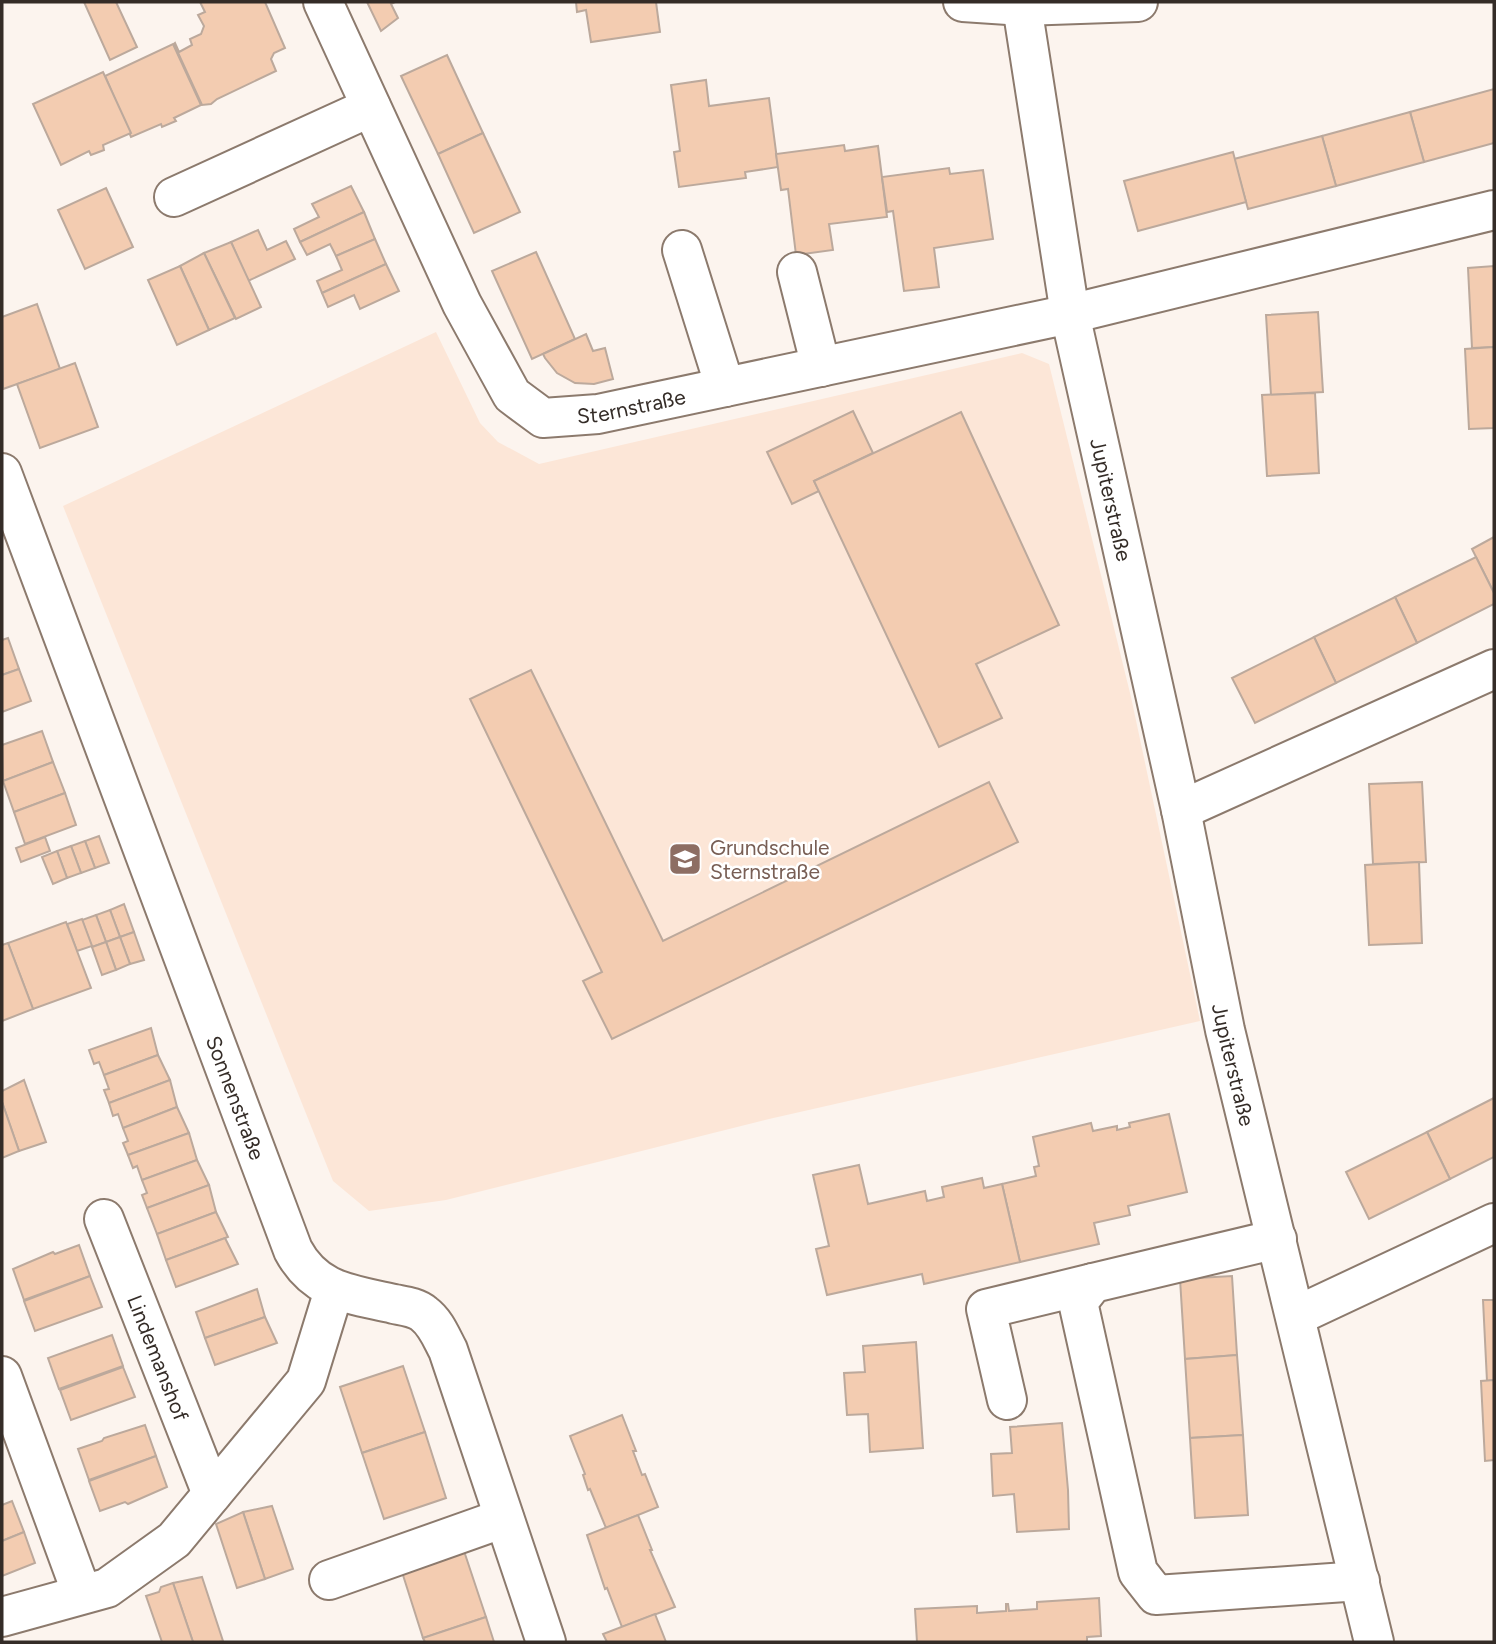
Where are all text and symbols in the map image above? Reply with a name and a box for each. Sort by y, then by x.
street label: Sternstraße [576,383,688,428]
street label: Jupiterstraße [1086,436,1137,564]
place label: Grundschule Sternstraße [710,835,829,884]
school or university icon: Grundschule Sternstraße [666,840,704,878]
street label: Jupiterstraße [1207,1001,1260,1128]
street label: Sonnenstraße [201,1032,271,1163]
street label: Lindemanshof [123,1291,195,1424]

